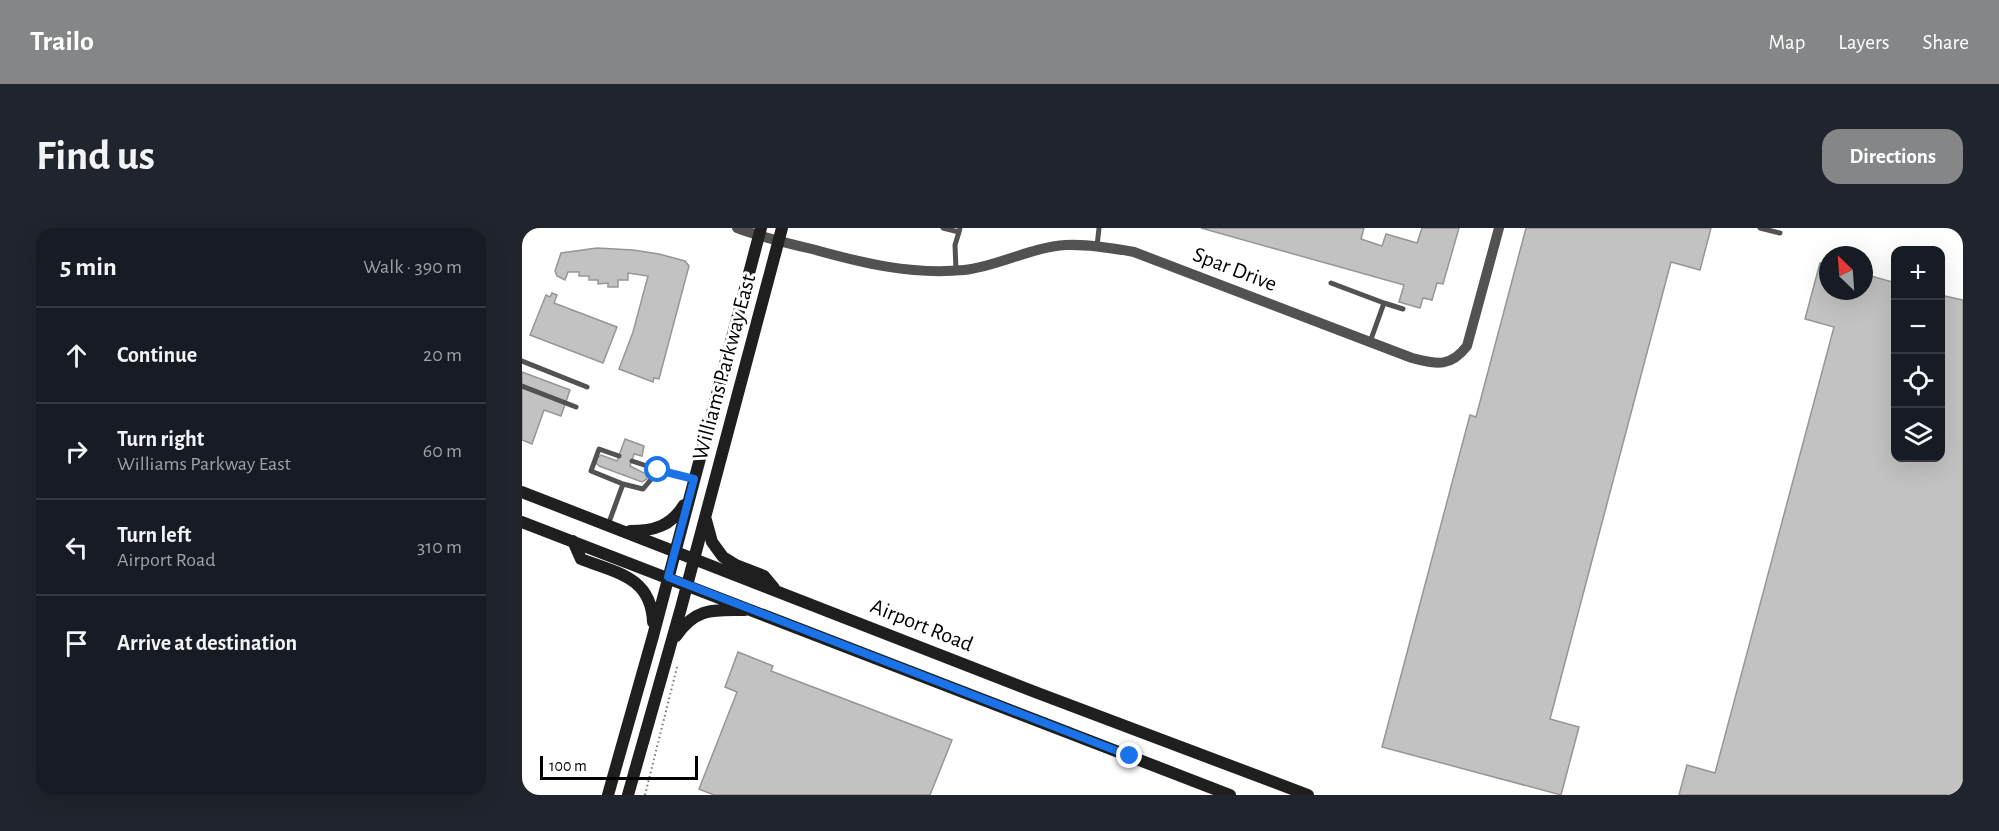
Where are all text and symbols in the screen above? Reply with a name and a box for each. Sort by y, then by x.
text: Trailo [30,28,94,56]
text: Map [1769,32,1805,53]
text: Layers [1838,32,1889,53]
text: Share [1922,32,1969,53]
button: Directions [1822,129,1963,184]
text: Find us [36,135,155,177]
street label: Spar Drive [1190,243,1280,295]
north arrow [1819,246,1873,300]
map controls [1891,246,1945,462]
button: + [1891,246,1945,300]
text: 5 min [60,254,117,280]
text: Walk · 390 m [363,257,462,277]
street label: Williams Parkway East [689,272,759,462]
button: − [1891,300,1945,354]
icon: ahead [60,339,93,372]
text: Continue [117,344,197,366]
text: 20 m [423,345,462,365]
button: locate [1891,354,1945,408]
button: layers [1891,408,1945,462]
text: Turn right [117,428,204,450]
icon: right [60,435,93,468]
text: 60 m [423,441,462,461]
text: Williams Parkway East [117,454,291,474]
route start [644,456,670,482]
text: Turn left [117,524,191,546]
icon: left [60,531,93,564]
text: 310 m [417,537,462,557]
text: Airport Road [117,550,216,570]
street label: Airport Road [868,594,976,656]
icon: arrive [60,627,93,660]
text: Arrive at destination [117,632,297,654]
route end [1116,742,1142,768]
scale bar [540,753,698,780]
text: 100 m [549,758,587,774]

